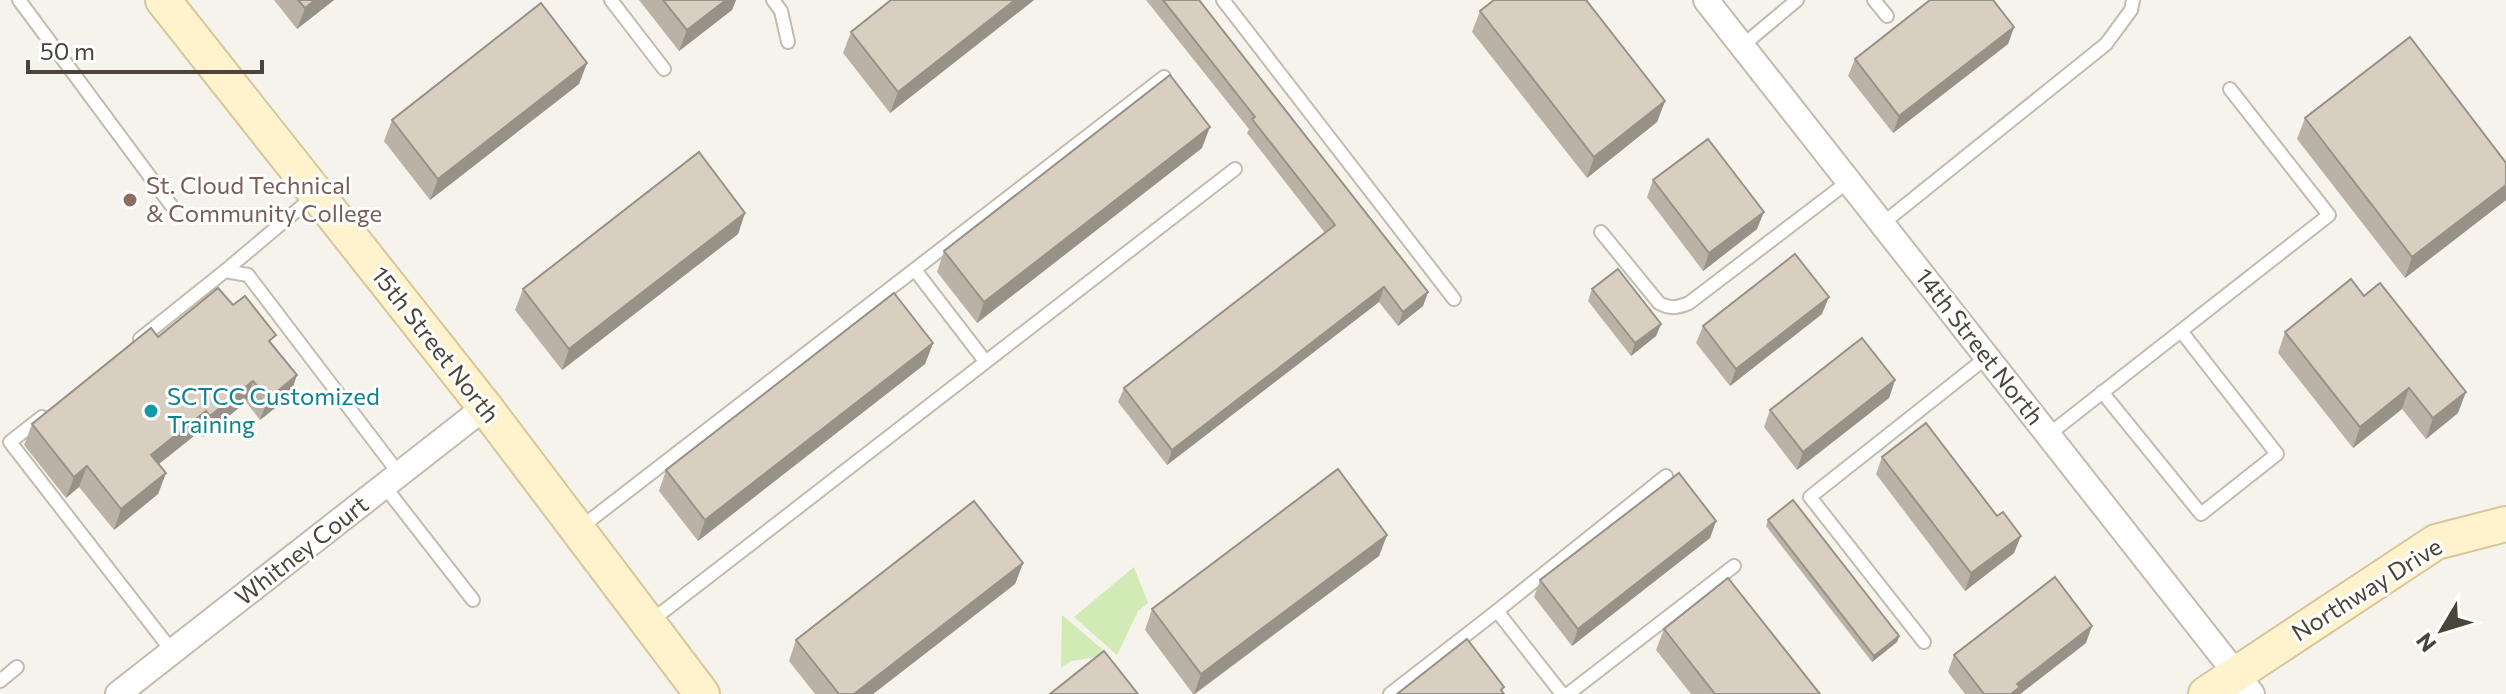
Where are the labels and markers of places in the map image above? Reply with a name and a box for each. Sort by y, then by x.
place label: St. Cloud Technical & Community College [146,170,382,227]
marker: St. Cloud Technical & Community College [121,191,139,209]
place label: SCTCC Customized Training [167,381,380,438]
marker: SCTCC Customized Training [142,402,160,420]

